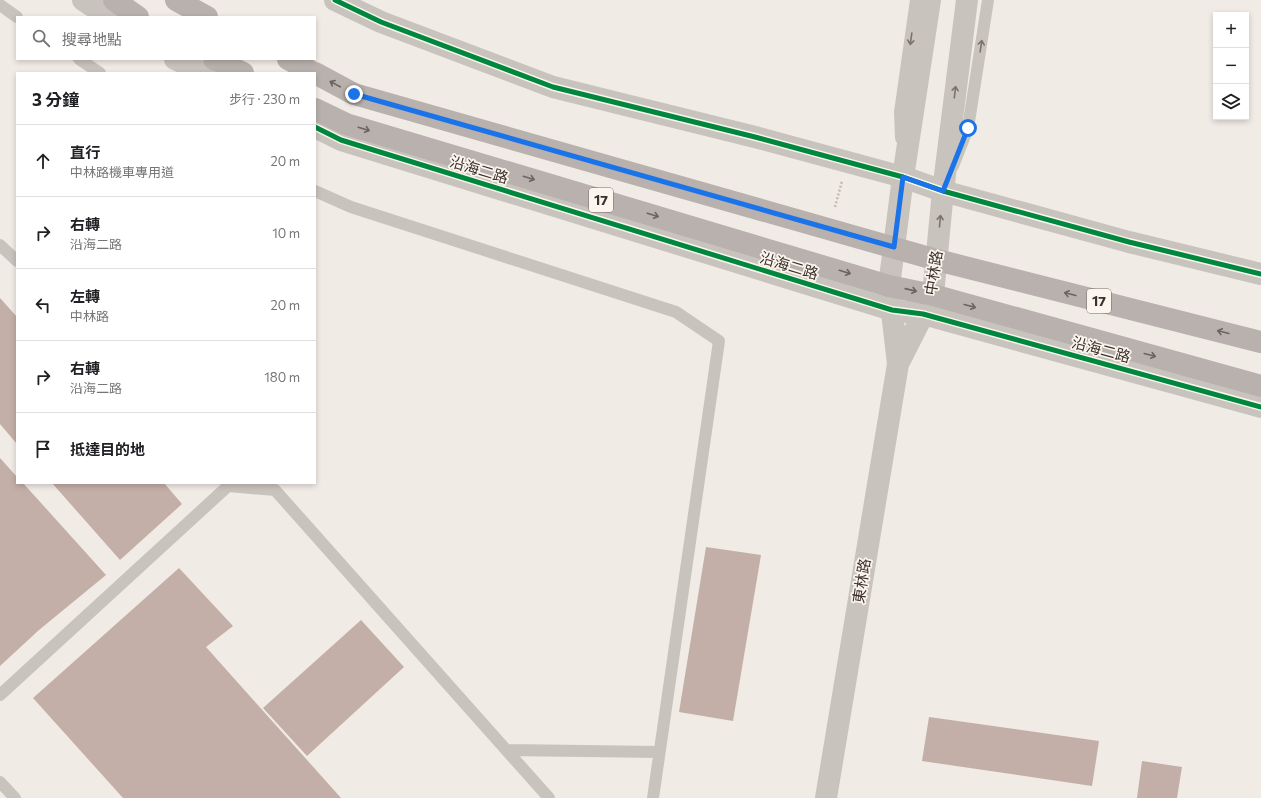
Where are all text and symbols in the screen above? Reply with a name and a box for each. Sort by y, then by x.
map controls [1213,12,1249,120]
button: + [1213,12,1249,48]
search box [16,16,316,60]
icon: search [30,27,52,49]
text: 搜尋地點 [62,30,122,48]
one-way arrow [907,32,915,45]
one-way arrow [977,40,985,53]
button: − [1213,48,1249,84]
one-way arrow [330,80,342,87]
button: layers [1213,84,1249,120]
route end [345,85,363,103]
one-way arrow [951,86,959,99]
text: 3 分鐘 [32,89,79,110]
text: 步行 · 230 m [229,91,300,107]
route start [959,119,977,137]
one-way arrow [357,126,370,133]
text: 直行 [70,143,100,161]
icon: ahead [32,150,54,172]
street label: 沿海二路 [448,152,511,186]
text: 20 m [271,153,300,169]
text: 中林路機車專用道 [70,164,174,180]
one-way arrow [522,175,535,182]
road number: 17 [589,188,613,212]
one-way arrow [646,212,659,219]
text: 右轉 [70,215,100,233]
one-way arrow [936,215,944,228]
icon: right [32,222,54,244]
text: 10 m [272,225,300,241]
text: 沿海二路 [70,236,122,252]
street label: 沿海二路 [758,248,821,282]
street label: 中林路 [921,249,945,296]
one-way arrow [838,269,851,276]
text: 左轉 [70,287,100,305]
one-way arrow [904,287,917,295]
one-way arrow [1064,289,1077,297]
road number: 17 [1087,289,1111,313]
icon: left [32,294,54,316]
text: 20 m [271,297,300,313]
one-way arrow [963,303,976,310]
text: 中林路 [70,308,109,324]
one-way arrow [1217,328,1230,336]
street label: 沿海二路 [1070,333,1133,365]
one-way arrow [1143,352,1156,359]
text: 右轉 [70,359,100,377]
icon: right [32,366,54,388]
text: 180 m [264,369,300,385]
text: 沿海二路 [70,380,122,396]
icon: arrive [32,438,54,460]
text: 抵達目的地 [70,440,145,458]
street label: 東林路 [849,557,873,604]

